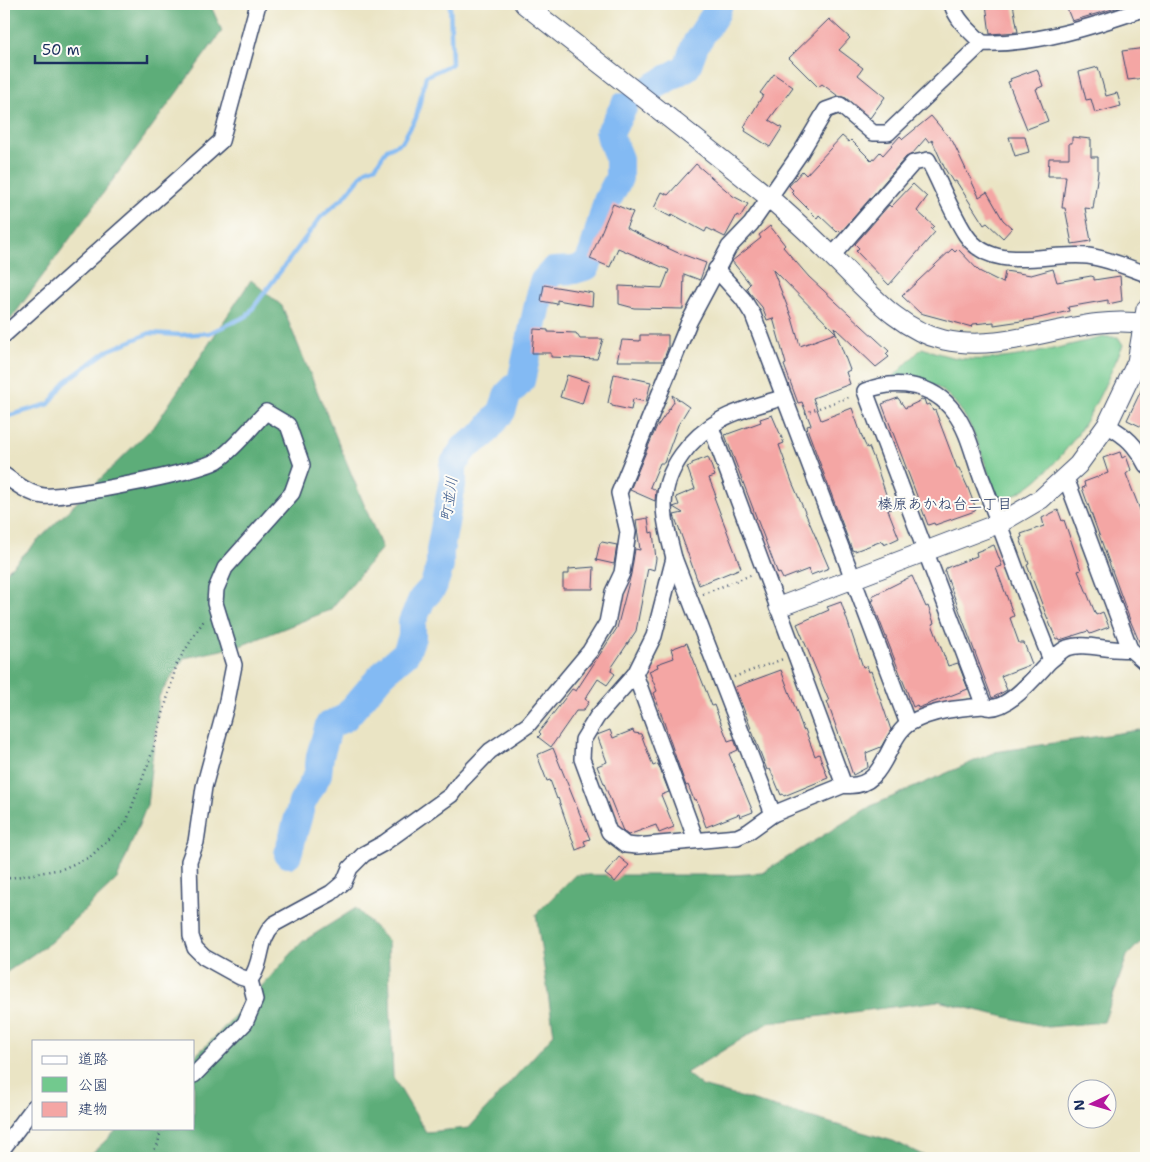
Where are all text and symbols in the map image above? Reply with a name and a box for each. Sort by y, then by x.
scale bar [35,32,148,64]
text: 50 m [42,40,80,60]
water label: 町並川 [436,475,462,523]
district label: 榛原あかね台二丁目 [877,494,1013,514]
legend [32,1040,195,1130]
text: 道路 [78,1049,108,1069]
text: 公園 [78,1075,108,1095]
north arrow [1068,1080,1118,1130]
text: 建物 [78,1099,108,1119]
text: N [1070,1099,1088,1111]

